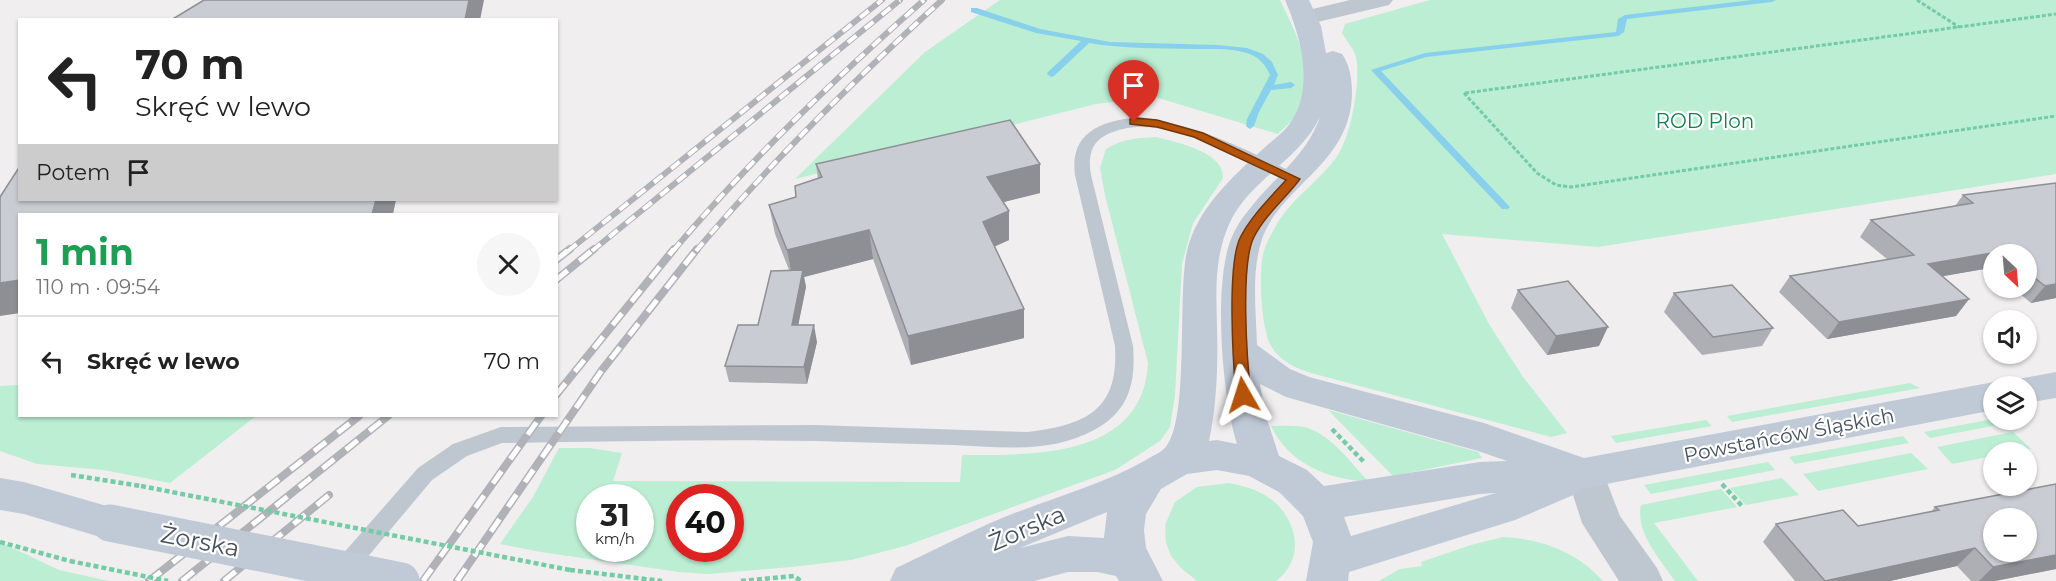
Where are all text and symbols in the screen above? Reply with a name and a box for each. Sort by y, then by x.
text: 70 m [135,38,245,90]
icon: left [36,42,114,120]
pin [1108,60,1159,122]
icon: arrive [1117,69,1150,102]
text: Skręć w lewo [135,90,311,123]
park label: ROD Plon [1656,109,1754,133]
icon: arrive [122,156,155,189]
text: Potem [36,159,110,186]
text: 1 min [36,230,134,274]
button: close [477,233,540,296]
north arrow [1983,244,2037,298]
map controls [1983,244,2037,562]
text: 110 m · 09:54 [36,275,160,299]
button: sound [1983,310,2037,364]
icon: left [36,345,69,378]
text: Skręć w lewo [87,348,240,375]
text: 70 m [484,348,540,375]
position arrow [1211,363,1275,427]
button: layers [1983,376,2037,430]
street label: Powstańców Śląskich [1682,403,1896,467]
button: + [1983,442,2037,496]
speed limit sign: 40 [666,484,744,562]
text: 31 [600,497,630,534]
street label: Żorska [985,499,1069,557]
button: − [1983,508,2037,562]
street label: Żorska [158,519,242,563]
text: km/h [595,529,635,548]

